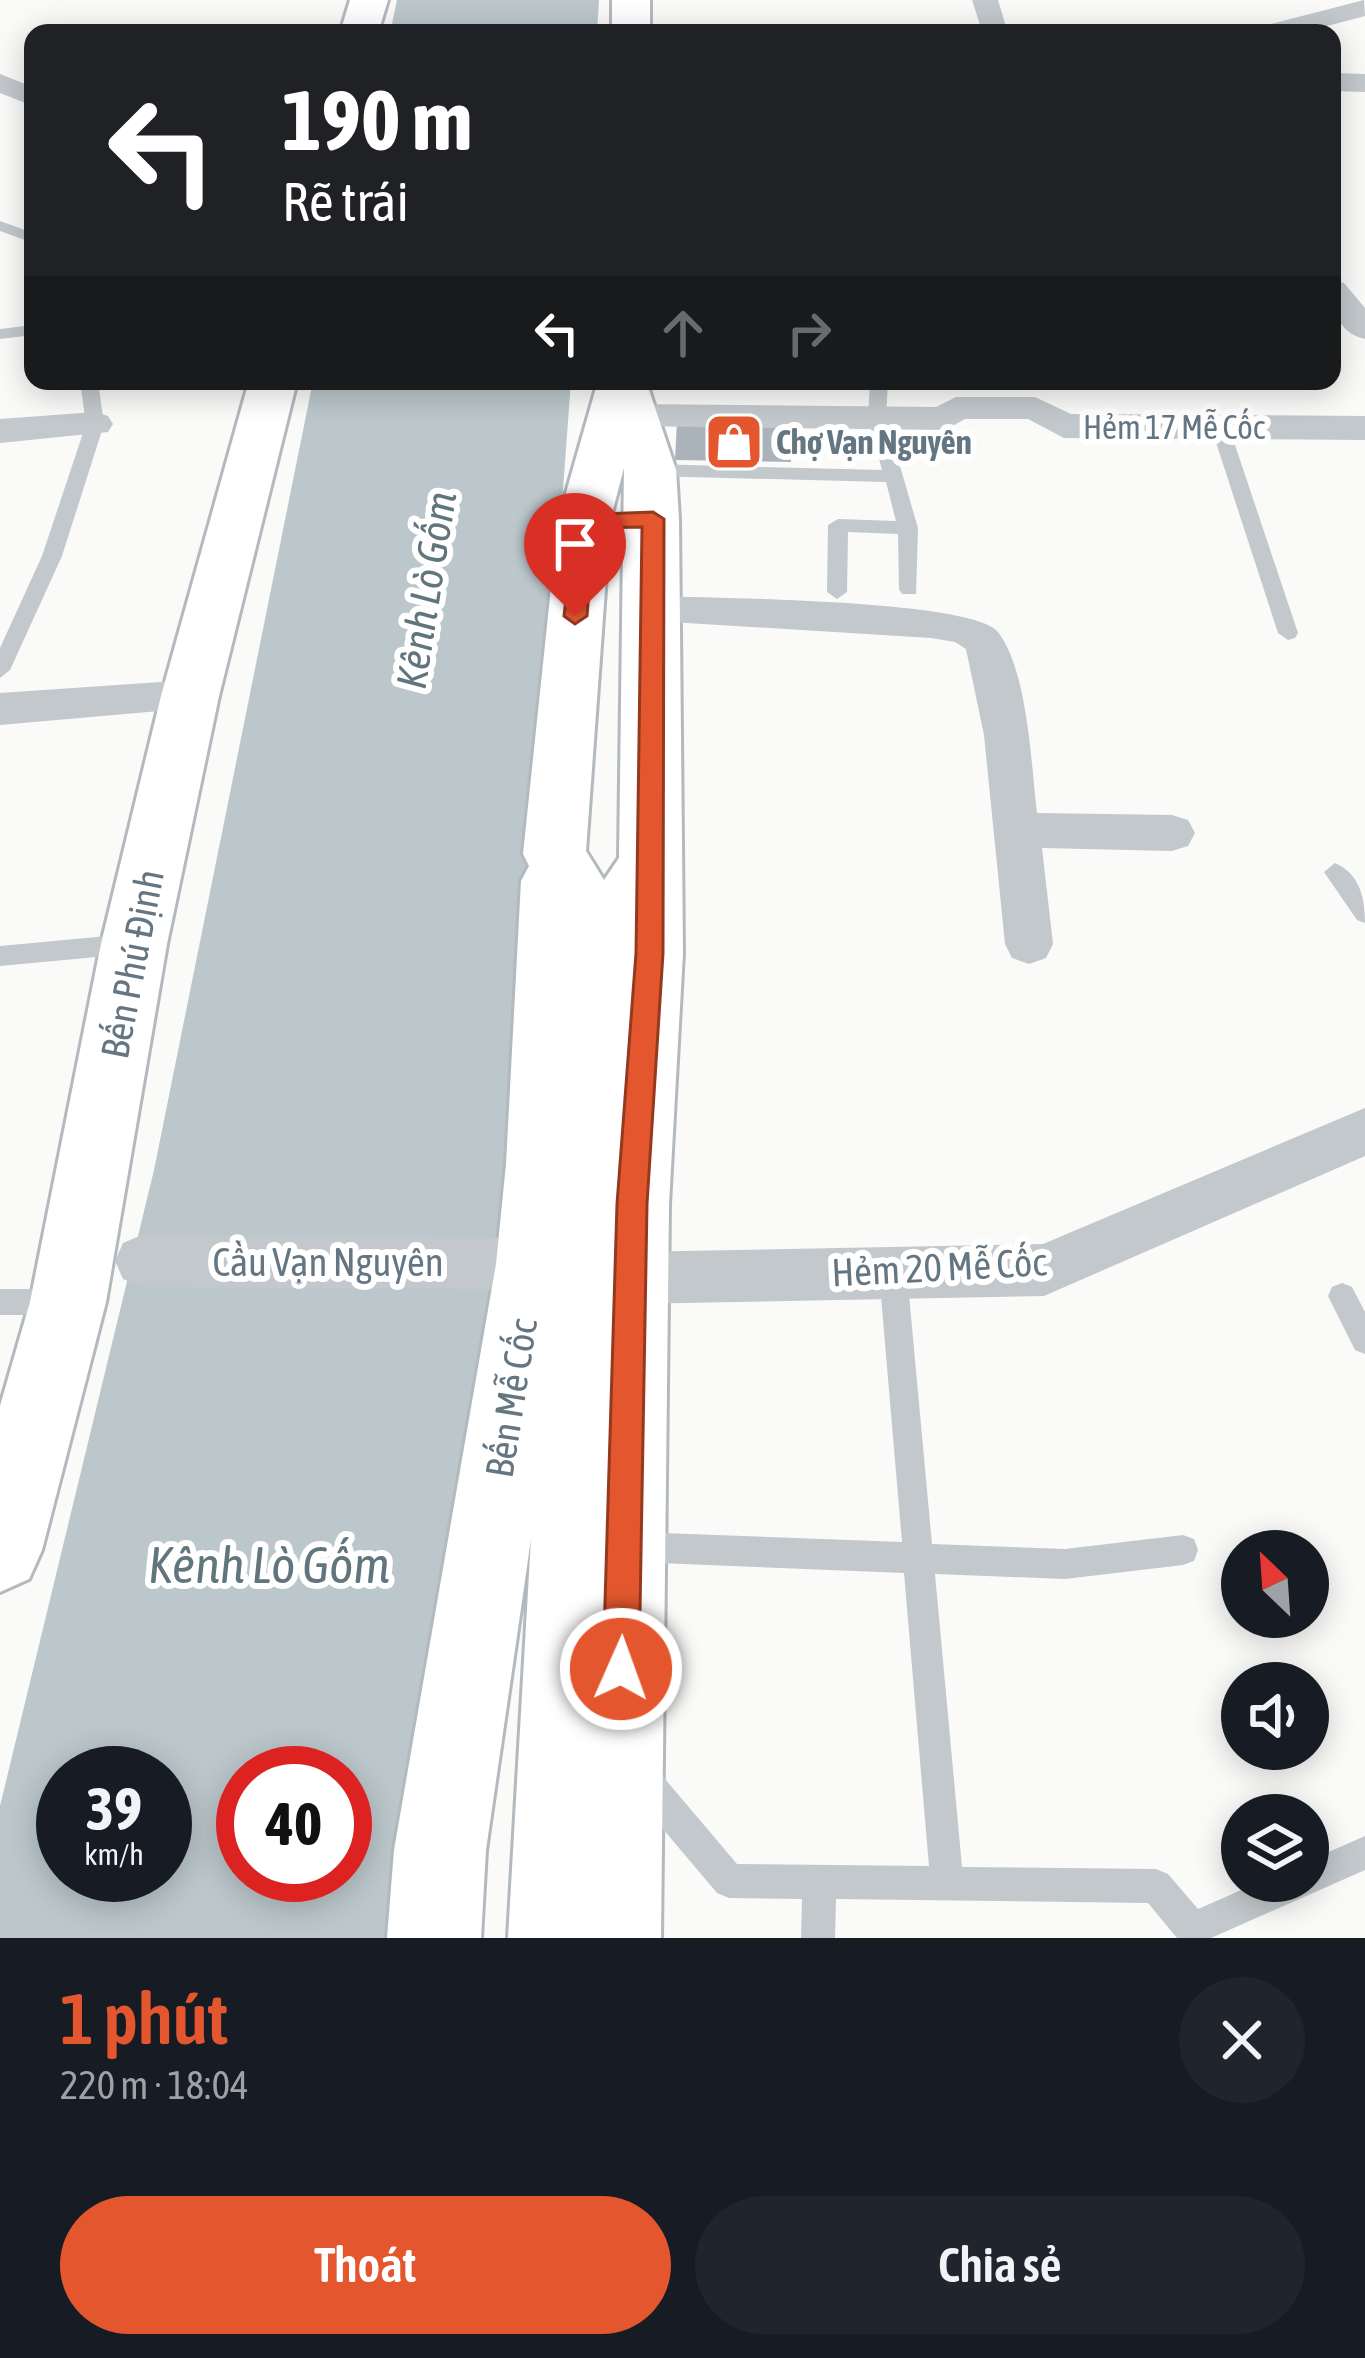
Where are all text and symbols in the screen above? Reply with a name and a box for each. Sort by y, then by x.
icon: left [84,72,240,228]
text: 190 m [282,72,472,168]
text: Rẽ trái [282,171,409,232]
icon: left [524,300,590,366]
icon: ahead [650,300,716,366]
icon: right [776,300,842,366]
street label: Hẻm 17 Mễ Cốc [1083,408,1266,446]
shop icon: Chợ Vạn Nguyên [703,411,765,473]
place label: Chợ Vạn Nguyên [776,423,972,461]
water label: Kênh Lò Gốm [387,488,465,692]
pin [524,493,626,616]
icon: arrive [542,511,608,577]
street label: Bến Phú Định [92,866,172,1062]
street label: Hẻm 20 Mễ Cốc [830,1239,1048,1295]
street label: Cầu Vạn Nguyên [212,1240,444,1284]
street label: Bến Mễ Cốc [477,1315,545,1480]
north arrow [1221,1530,1329,1638]
map controls [1221,1530,1329,1902]
water label: Kênh Lò Gốm [148,1535,390,1594]
position arrow [558,1606,684,1732]
button: sound [1221,1662,1329,1770]
speed limit sign: 40 [216,1746,372,1902]
text: 39 [86,1774,142,1843]
button: layers [1221,1794,1329,1902]
text: km/h [84,1837,144,1871]
text: 1 phút [60,1977,228,2059]
button: close [1179,1977,1305,2103]
text: 220 m · 18:04 [60,2063,249,2107]
button: Thoát [60,2196,671,2334]
button: Chia sẻ [695,2196,1305,2334]

